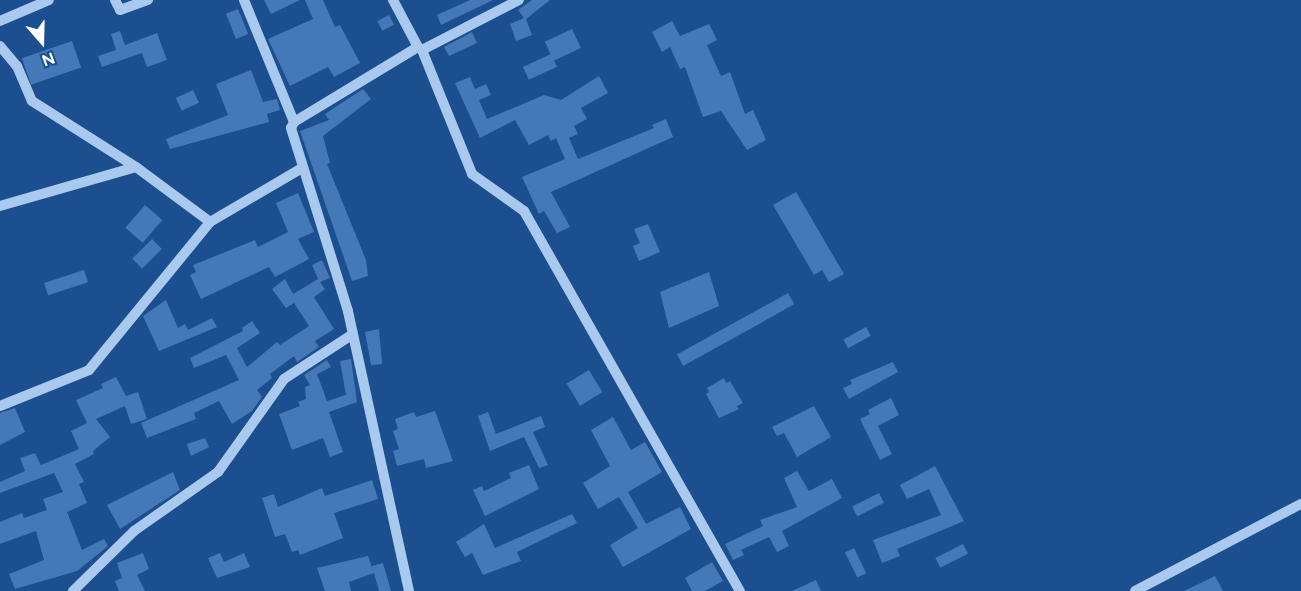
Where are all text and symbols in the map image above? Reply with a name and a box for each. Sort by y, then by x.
north arrow [12,12,72,72]
text: N [39,48,57,70]

